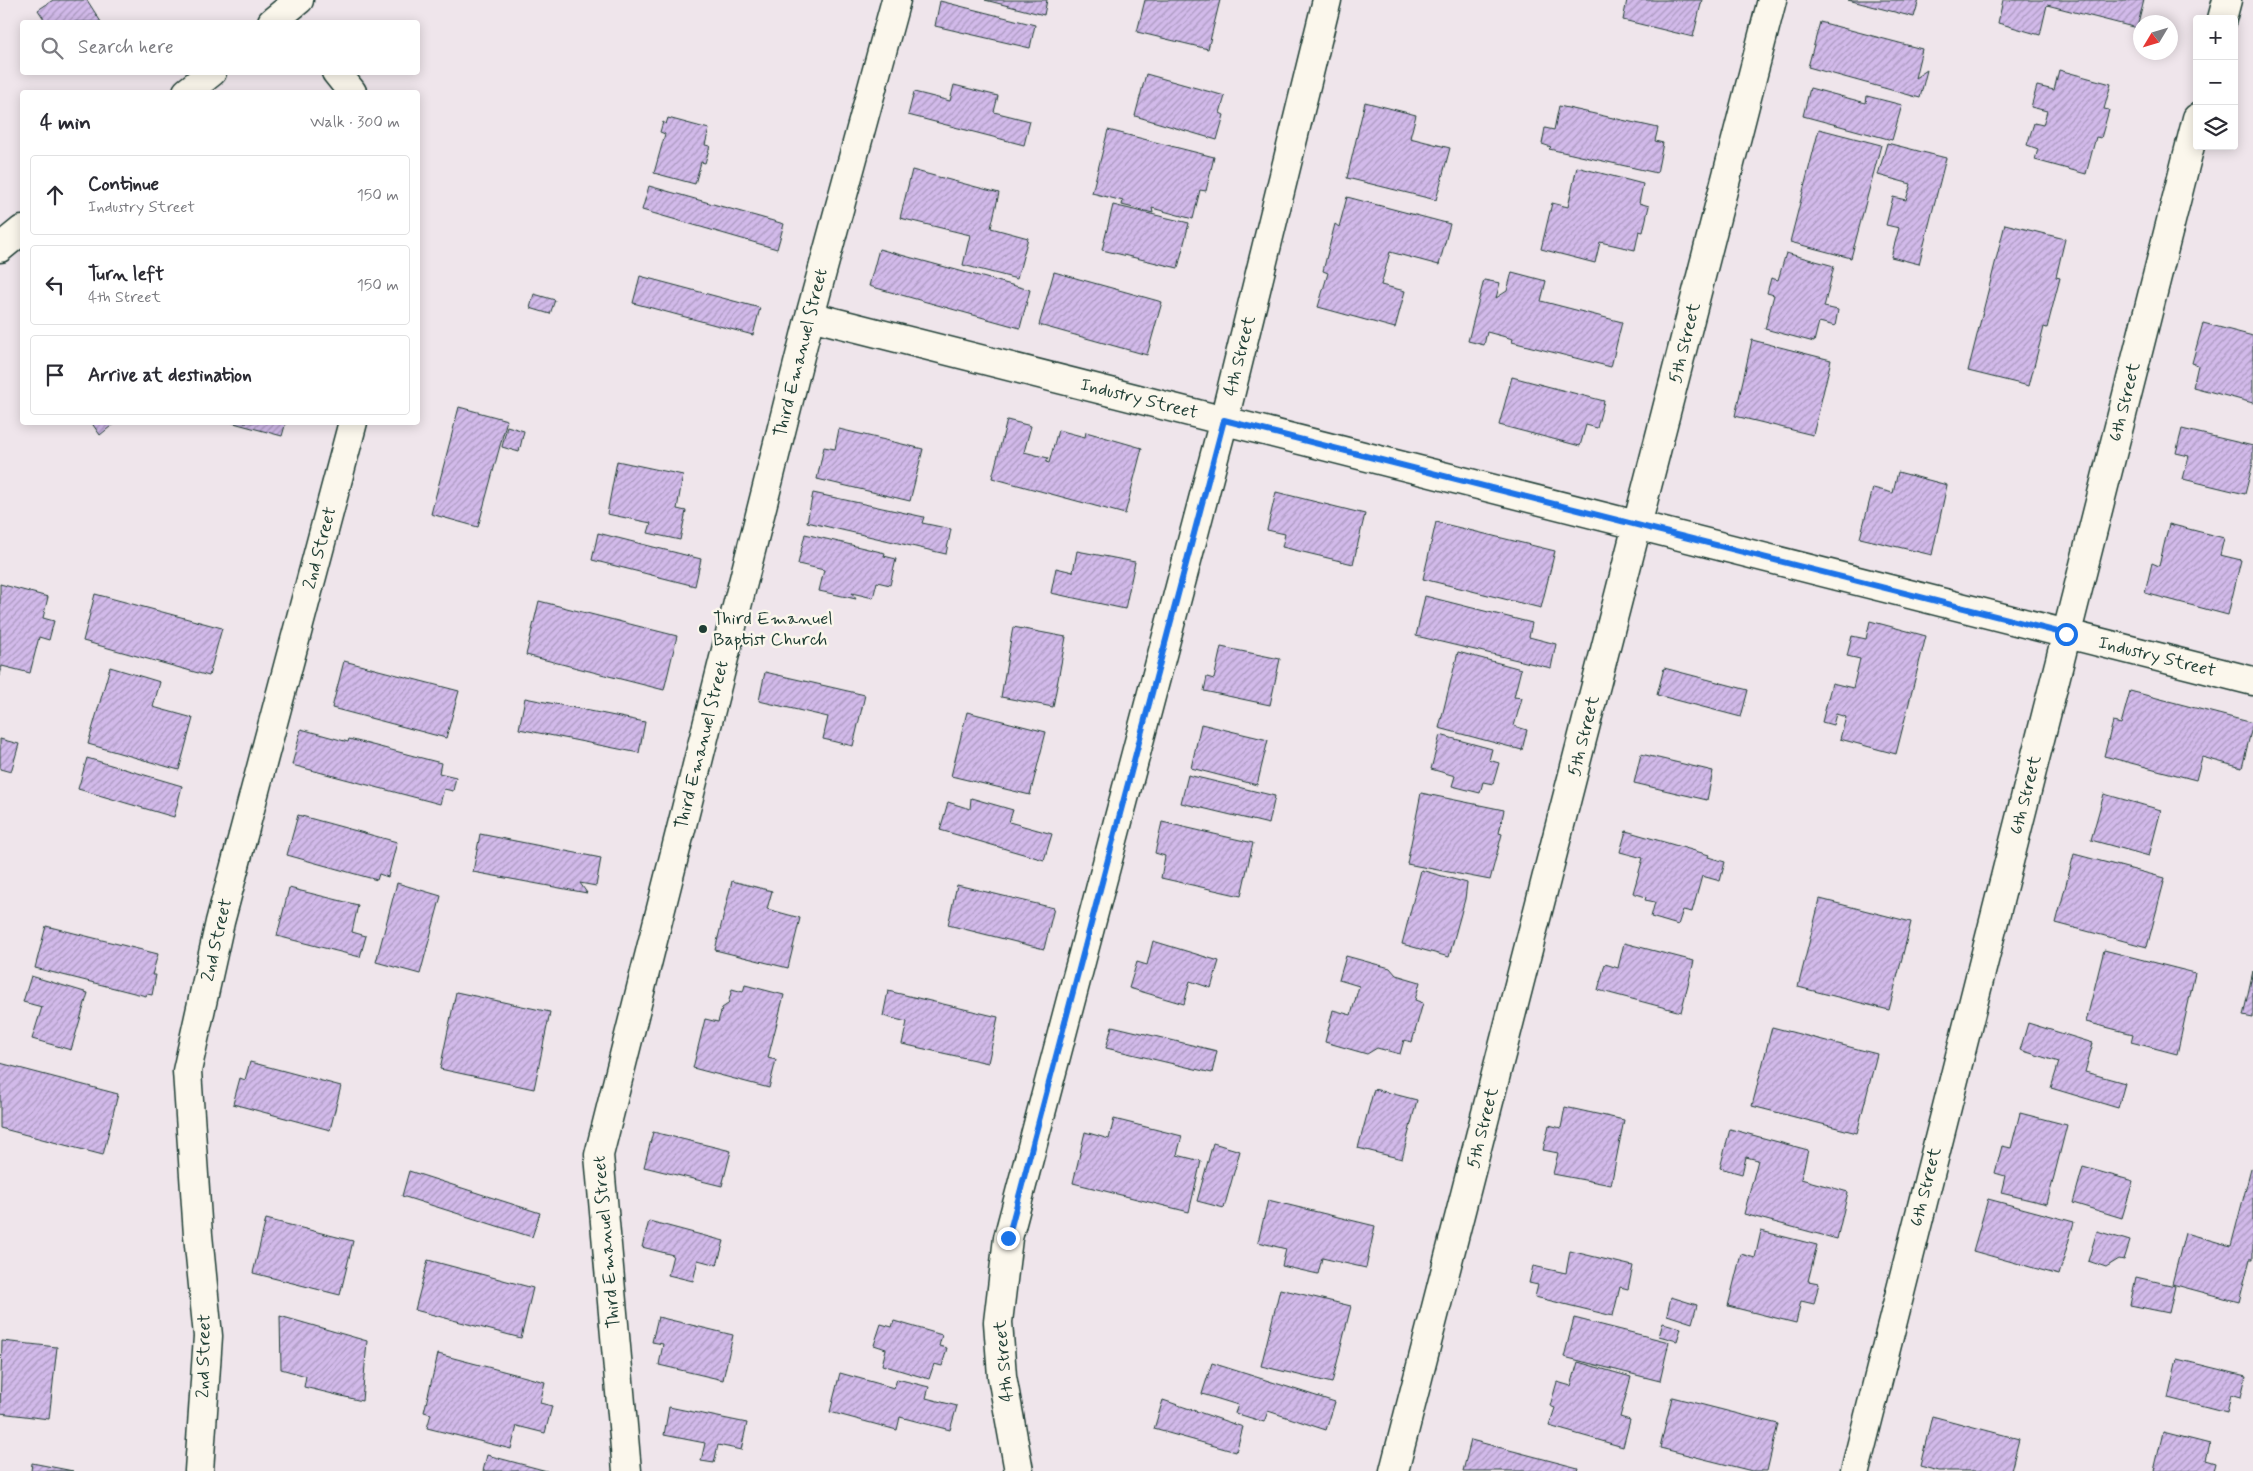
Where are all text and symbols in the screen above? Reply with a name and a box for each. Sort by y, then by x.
north arrow [2133,15,2178,60]
map controls [2193,15,2238,150]
button: + [2193,15,2238,60]
search box [20,20,420,75]
icon: search [38,34,66,62]
text: Search here [78,35,174,60]
button: − [2193,60,2238,105]
button: layers [2193,105,2238,150]
text: 4 min [40,109,91,137]
text: Walk · 300 m [310,112,400,133]
text: Continue [88,172,159,197]
icon: ahead [41,181,69,209]
text: 150 m [357,185,399,206]
text: Industry Street [88,197,195,218]
text: Turn left [88,262,164,287]
street label: Third Emanuel Street [768,266,834,440]
icon: left [41,271,69,299]
text: 150 m [357,275,399,296]
text: 4th Street [88,287,161,308]
street label: 5th Street [1663,300,1707,386]
street label: 4th Street [1218,313,1262,399]
street label: 6th Street [2104,360,2147,444]
icon: arrive [41,361,69,389]
text: Arrive at destination [88,363,252,388]
street label: Industry Street [1078,373,1200,425]
street label: 2nd Street [298,504,342,592]
place label: Third Emanuel Baptist Church [713,607,833,652]
marker: Third Emanuel Baptist Church [697,623,709,635]
route start [2055,623,2078,646]
street label: Industry Street [2096,631,2218,683]
street label: Third Emanuel Street [669,658,735,832]
street label: 5th Street [1562,693,1606,779]
street label: 6th Street [2005,753,2048,837]
street label: 2nd Street [196,896,238,984]
street label: 5th Street [1461,1085,1505,1171]
street label: 6th Street [1905,1145,1948,1229]
street label: Third Emanuel Street [587,1154,626,1329]
route end [997,1227,1020,1250]
street label: 2nd Street [191,1314,217,1398]
street label: 4th Street [988,1319,1020,1403]

